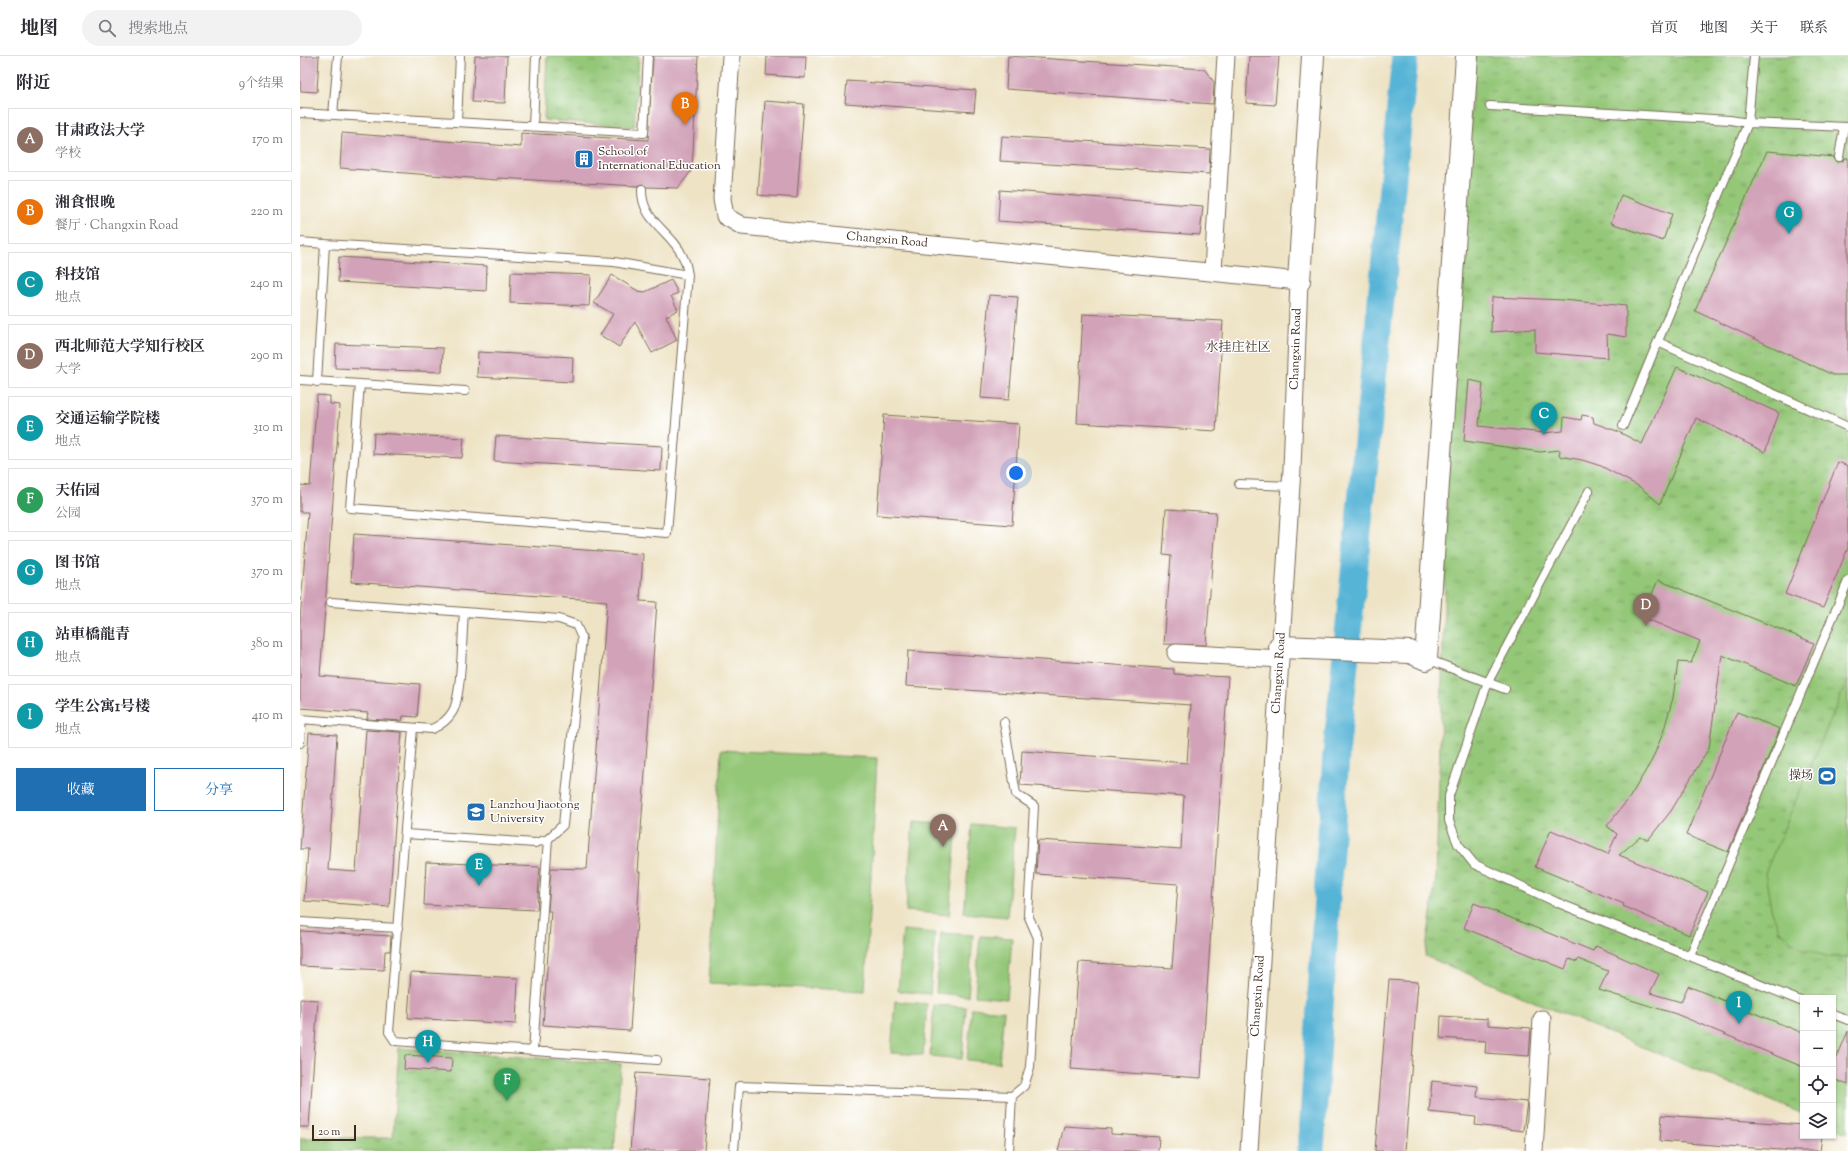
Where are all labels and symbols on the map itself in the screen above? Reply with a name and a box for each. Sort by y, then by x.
pin: B [672,92,698,125]
place label: School of International Education [598,143,721,175]
building icon: School of International Education [573,148,595,170]
pin: G [1776,201,1802,234]
street label: Changxin Road [846,227,929,253]
street label: Changxin Road [1286,308,1306,390]
district label: 水挂庄社区 [1205,339,1271,357]
pin: C [1531,402,1557,435]
your location [1006,463,1026,483]
pin: D [1633,593,1659,626]
street label: Changxin Road [1267,631,1291,714]
sports icon: 操场 [1816,765,1838,787]
place label: 操场 [1789,767,1813,785]
place label: Lanzhou Jiaotong University [490,796,580,828]
school or university icon: Lanzhou Jiaotong University [465,801,487,823]
pin: A [930,814,956,847]
pin: E [466,853,492,886]
street label: Changxin Road [1246,954,1270,1037]
pin: I [1726,991,1752,1024]
pin: H [415,1030,441,1063]
pin: F [494,1068,520,1101]
scale bar [312,1123,356,1142]

